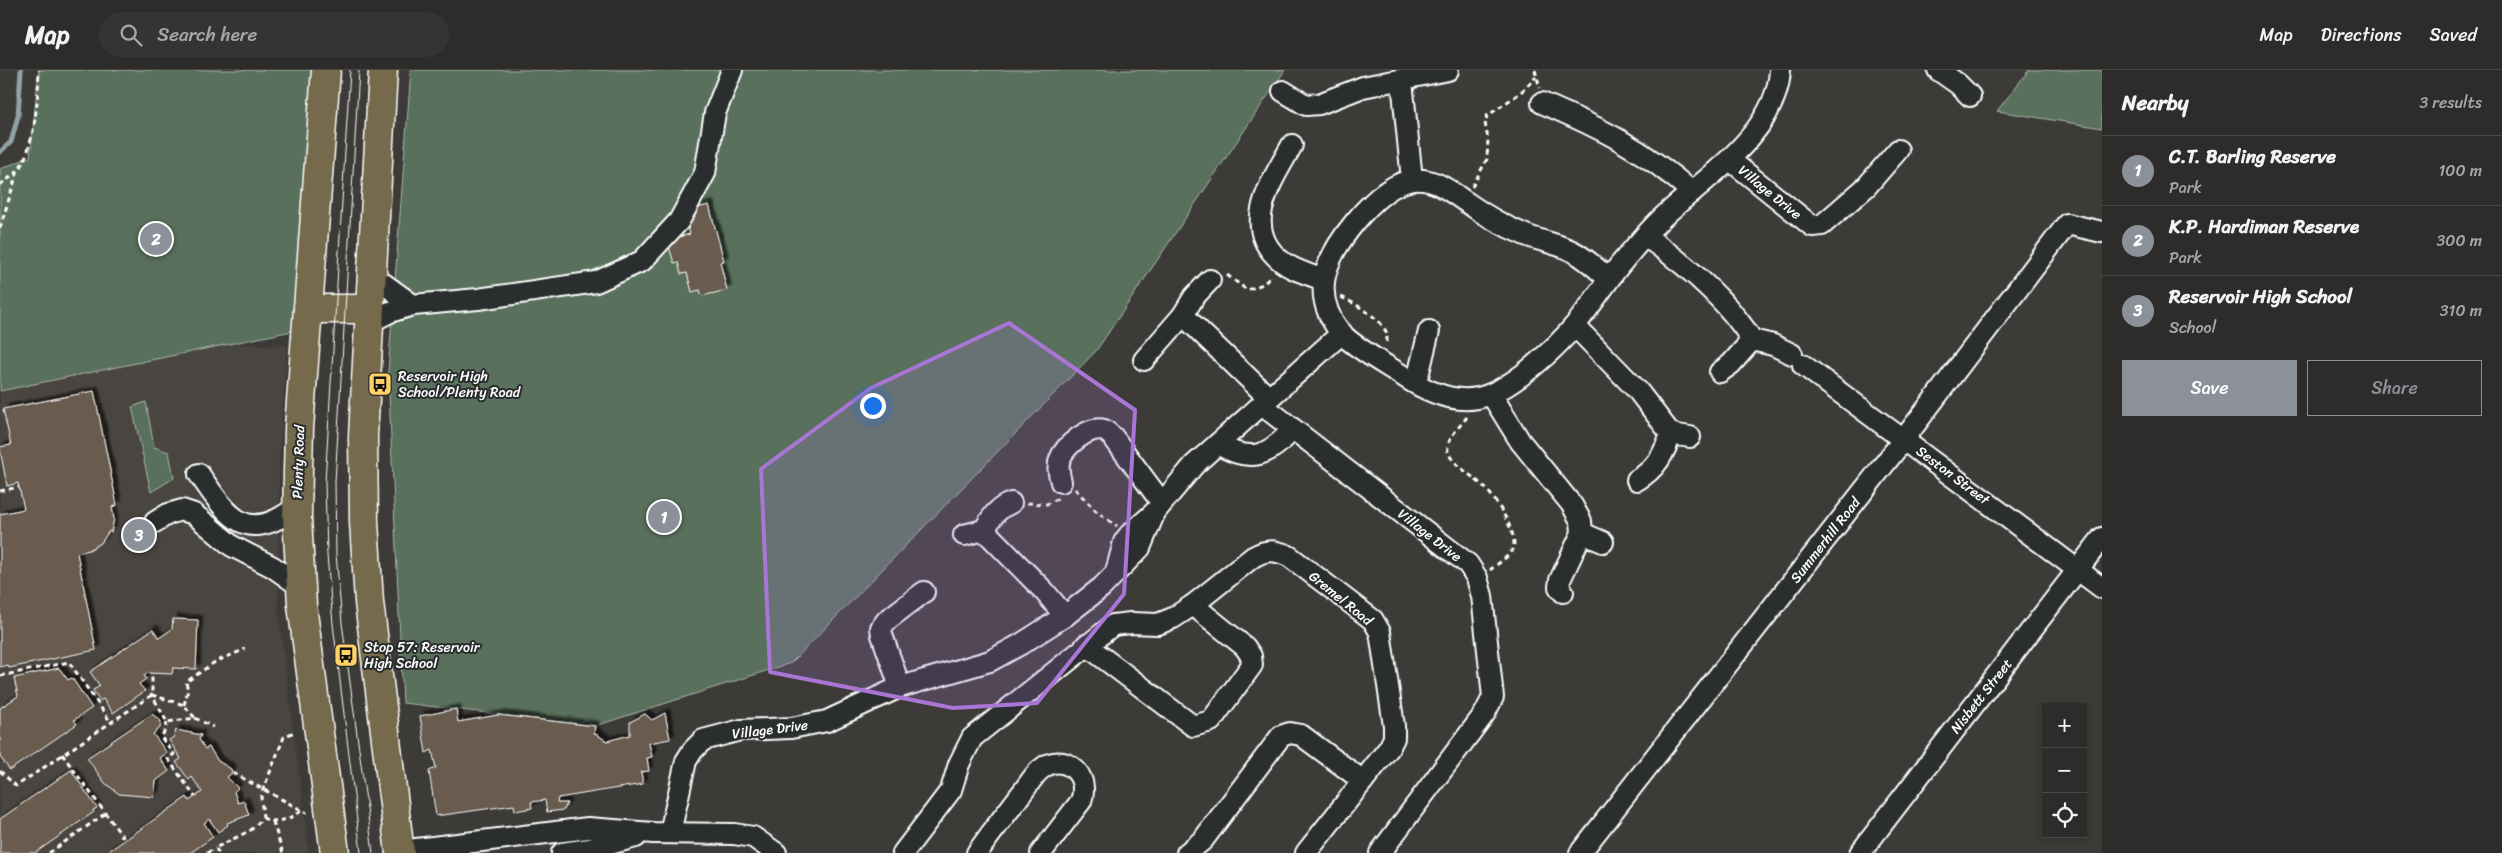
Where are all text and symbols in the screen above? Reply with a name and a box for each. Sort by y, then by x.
search box [99,12,449,57]
text: Map [25,14,69,56]
text: Search here [157,18,257,51]
text: Map [2260,19,2293,51]
text: Directions [2321,19,2402,51]
text: Saved [2430,19,2477,51]
icon: search [117,21,145,49]
text: Nearby [2122,84,2188,122]
text: 3 results [2419,88,2482,117]
text: C.T. Barling Reserve [2169,140,2336,173]
text: 1 [2135,156,2141,185]
text: 100 m [2438,156,2482,185]
street label: Village Drive [1732,159,1807,226]
text: Park [2169,173,2202,202]
text: K.P. Hardiman Reserve [2169,210,2359,243]
pin: 2 [140,220,172,258]
text: 2 [2133,226,2143,255]
text: 300 m [2437,226,2482,255]
text: Park [2169,243,2202,272]
text: Reservoir High School [2169,280,2352,313]
text: 3 [2134,296,2142,325]
text: 310 m [2440,296,2482,325]
text: School [2169,313,2216,342]
button: Save [2122,360,2297,416]
button: Share [2307,360,2482,416]
place label: Reservoir High School/Plenty Road [398,364,522,405]
bus stop icon: Reservoir High School/Plenty Road [367,371,393,397]
your location [860,393,886,419]
street label: Plenty Road [285,423,312,499]
street label: Seston Street [1910,439,1996,512]
street label: Summerhill Road [1784,491,1868,589]
pin: 1 [648,498,680,536]
street label: Village Drive [1392,502,1467,569]
pin: 3 [123,516,155,554]
street label: Gremel Road [1303,564,1380,633]
place label: Stop 57: Reservoir High School [364,635,481,676]
bus stop icon: Stop 57: Reservoir High School [333,642,359,668]
street label: Nisbett Street [1944,653,2019,740]
map controls [2042,703,2087,838]
button: + [2042,703,2087,748]
street label: Village Drive [731,712,809,747]
button: − [2042,748,2087,793]
button: locate [2042,793,2087,838]

